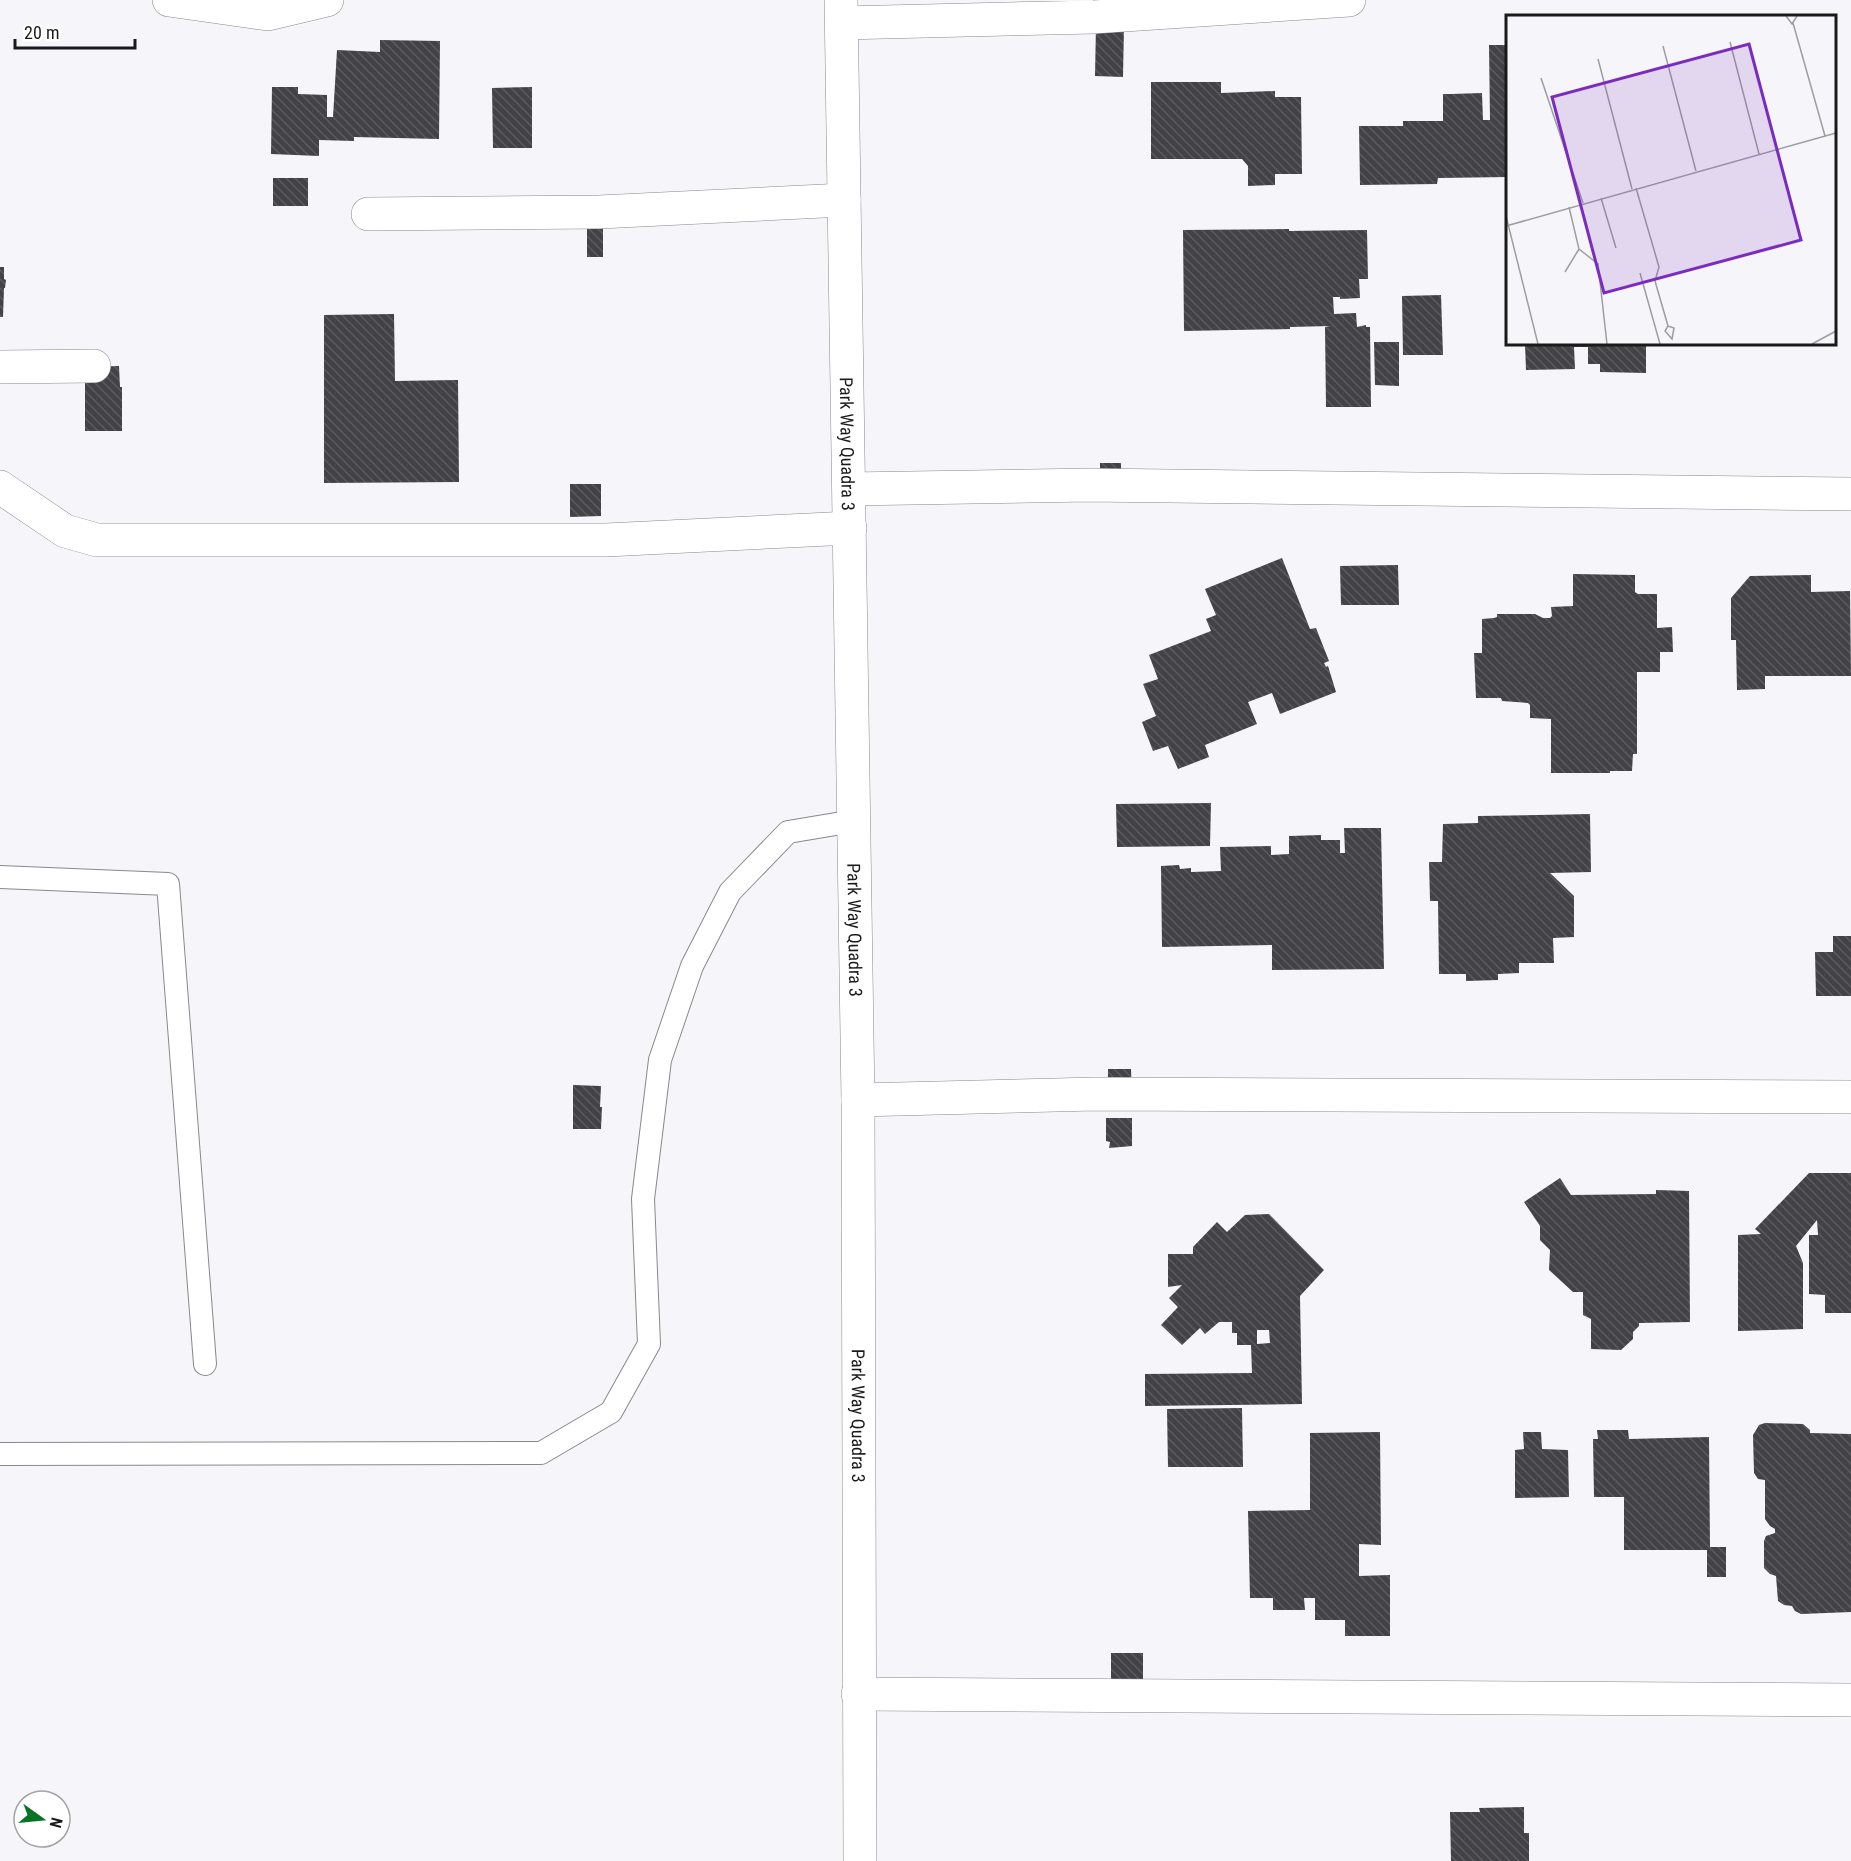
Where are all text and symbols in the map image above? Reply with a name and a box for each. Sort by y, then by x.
scale bar [15,12,135,50]
inset map [1506,15,1836,345]
text: 20 m [24,22,59,43]
street label: Park Way Quadra 3 [836,377,859,511]
street label: Park Way Quadra 3 [844,863,867,997]
street label: Park Way Quadra 3 [848,1349,870,1483]
north arrow [12,1789,72,1849]
text: N [46,1816,66,1830]

